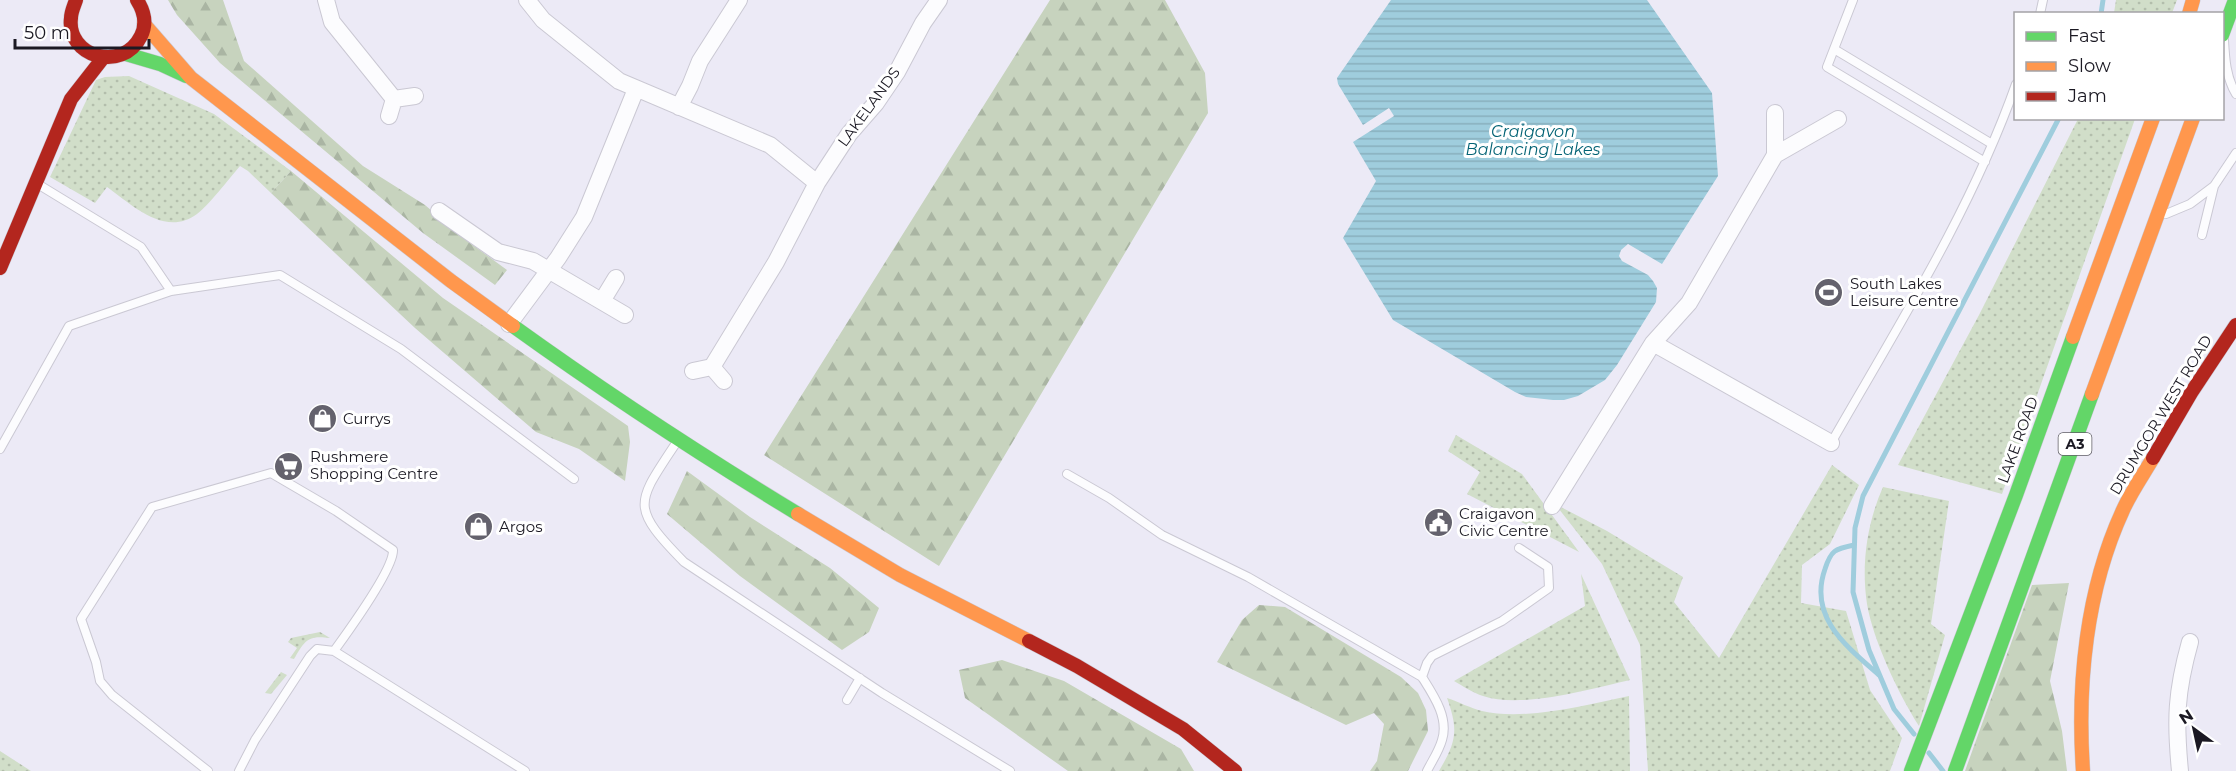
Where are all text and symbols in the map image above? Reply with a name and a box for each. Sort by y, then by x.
scale bar [15,12,148,50]
legend [2014,12,2224,120]
text: 50 m [24,22,70,44]
text: Fast [2068,25,2106,47]
text: Slow [2068,55,2111,77]
street label: LAKELANDS [833,63,904,150]
text: Jam [2067,85,2107,107]
water label: Craigavon Balancing Lakes [1466,122,1601,159]
place label: South Lakes Leisure Centre [1850,274,1959,310]
sports icon: South Lakes Leisure Centre [1813,277,1845,309]
street label: DRUMGOR WEST ROAD [2105,331,2216,498]
street label: LAKE ROAD [1993,394,2042,486]
shop icon: Currys [306,403,338,435]
place label: Currys [343,409,391,428]
road number: A3 [2058,433,2092,455]
place label: Rushmere Shopping Centre [310,447,438,483]
supermarket icon: Rushmere Shopping Centre [273,450,305,482]
place label: Craigavon Civic Centre [1459,504,1549,540]
public building icon: Craigavon Civic Centre [1422,507,1454,539]
shop icon: Argos [462,511,494,543]
place label: Argos [499,517,543,536]
north arrow [2164,699,2224,759]
text: N [2176,705,2197,728]

